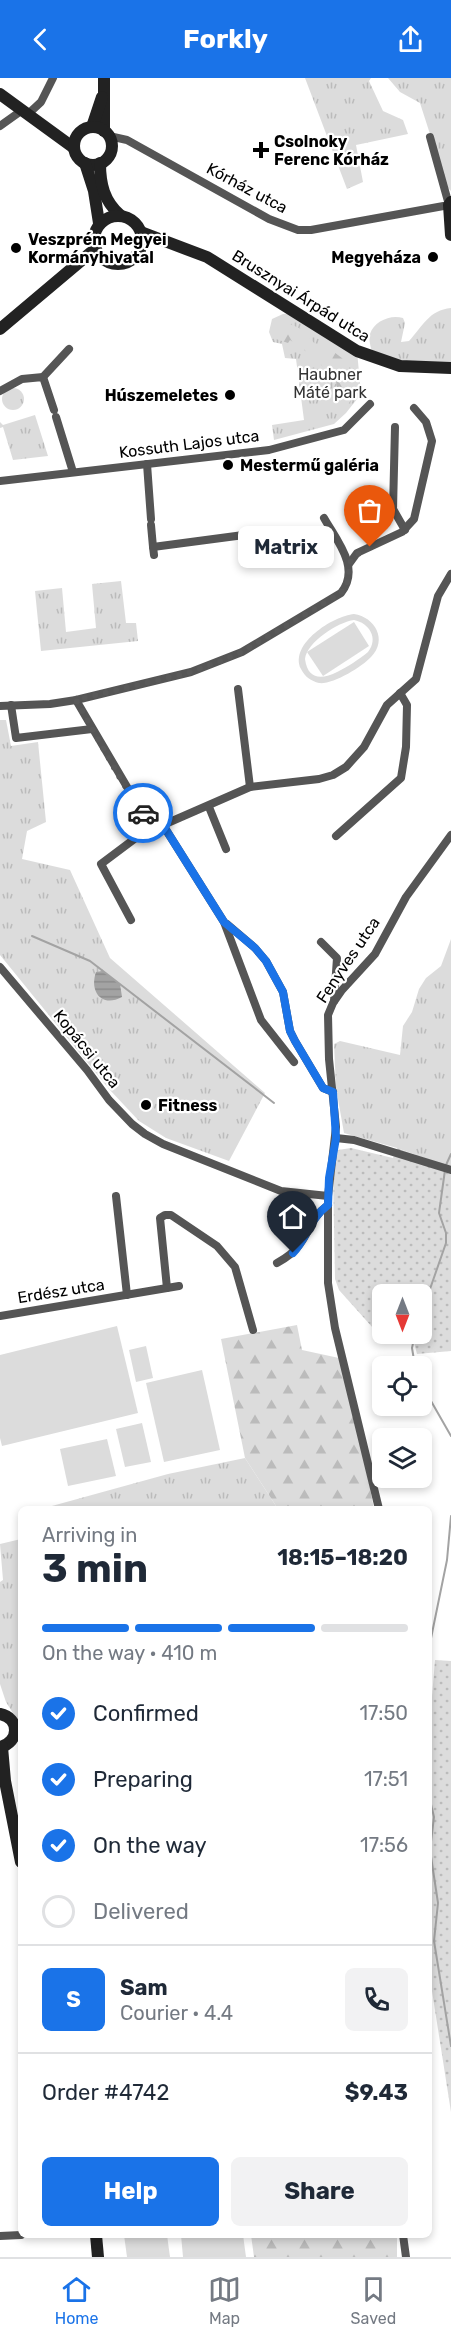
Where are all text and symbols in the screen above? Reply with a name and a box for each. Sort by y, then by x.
icon: back [24,23,57,56]
text: Forkly [183,23,268,55]
icon: share [394,23,427,56]
place label: Csolnoky Ferenc Kórház [274,132,389,169]
marker: Csolnoky Ferenc Kórház [252,141,270,159]
street label: Kórház utca [203,159,291,217]
place label: Veszprém Megyei Kormányhivatal [28,230,166,267]
marker: Veszprém Megyei Kormányhivatal [9,241,23,255]
street label: Brusznyai Árpád utca [229,246,373,346]
place label: Megyeháza [331,248,421,267]
marker: Megyeháza [426,250,440,264]
park label: Haubner Máté park [293,365,367,402]
place label: Húszemeletes [105,386,218,405]
marker: Húszemeletes [223,388,237,402]
street label: Kossuth Lajos utca [118,426,260,462]
place label: Mestermű galéria [240,456,379,475]
marker: Mestermű galéria [221,458,235,472]
pin [344,485,395,547]
icon: bag [353,494,386,527]
callout: Matrix [238,526,334,568]
text: Matrix [254,535,318,559]
courier [113,783,173,843]
icon: car [127,797,160,830]
street label: Fenyves utca [312,913,384,1007]
street label: Kopácsi utca [50,1006,124,1092]
place label: Fitness [158,1096,218,1115]
marker: Fitness [139,1098,153,1112]
pin [267,1191,318,1253]
icon: home [276,1200,309,1233]
street label: Erdész utca [16,1275,106,1307]
north arrow [372,1284,432,1344]
map controls [372,1284,432,1488]
button: locate [372,1356,432,1416]
button: layers [372,1428,432,1488]
text: Arriving in [42,1523,137,1547]
text: 18:15–18:20 [277,1544,408,1571]
text: 3 min [42,1546,148,1592]
text: On the way · 410 m [42,1641,217,1665]
icon: check [42,1697,75,1730]
text: Confirmed [93,1700,199,1727]
text: 17:50 [359,1701,408,1725]
icon: check [42,1763,75,1796]
text: Preparing [93,1766,193,1793]
text: 17:51 [364,1767,408,1791]
icon: check [42,1829,75,1862]
text: On the way [93,1832,207,1859]
text: 17:56 [360,1833,408,1857]
text: Delivered [93,1898,189,1925]
button: phone [345,1968,408,2031]
text: Sam [120,1974,168,2001]
text: S [66,1986,81,2013]
text: Courier · 4.4 [120,2001,233,2025]
text: Order #4742 [42,2079,169,2106]
text: $9.43 [345,2079,408,2106]
button: Help [42,2157,219,2226]
button: Share [231,2157,408,2226]
tab: Home [55,2273,99,2328]
tab: Map [208,2273,241,2328]
tab: Saved [351,2273,396,2328]

